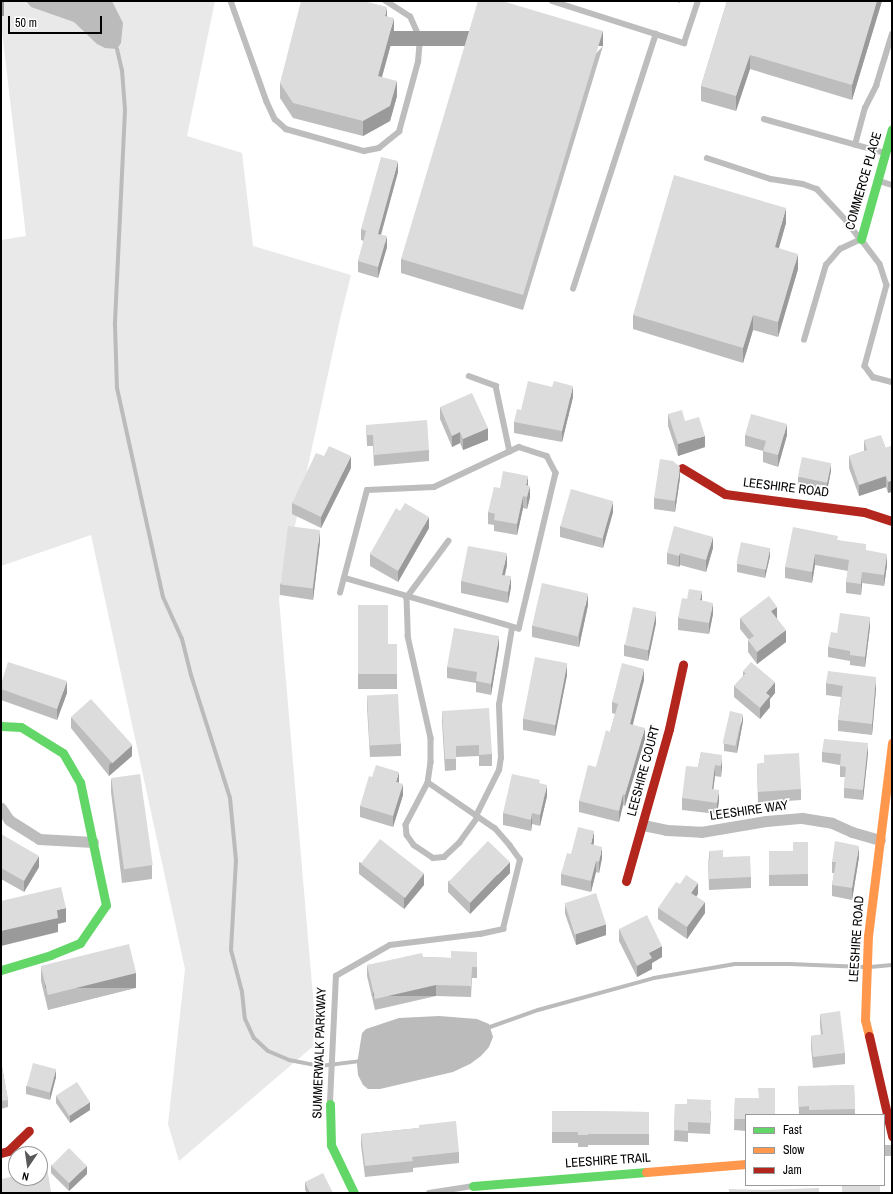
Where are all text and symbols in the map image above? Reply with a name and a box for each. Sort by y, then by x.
scale bar [10,8,104,34]
text: 50 m [15,15,37,31]
street label: COMMERCE PLACE [843,130,885,232]
street label: LEESHIRE ROAD [742,475,830,501]
street label: LEESHIRE COURT [624,724,664,818]
street label: LEESHIRE WAY [709,798,789,824]
street label: LEESHIRE ROAD [846,895,868,983]
street label: SUMMERWALK PARKWAY [310,987,330,1119]
legend [745,1114,885,1186]
text: Fast [783,1122,802,1138]
text: Slow [783,1142,804,1158]
north arrow [8,1146,48,1186]
street label: LEESHIRE TRAIL [565,1150,651,1172]
text: Jam [783,1162,802,1178]
text: N [21,1169,30,1184]

